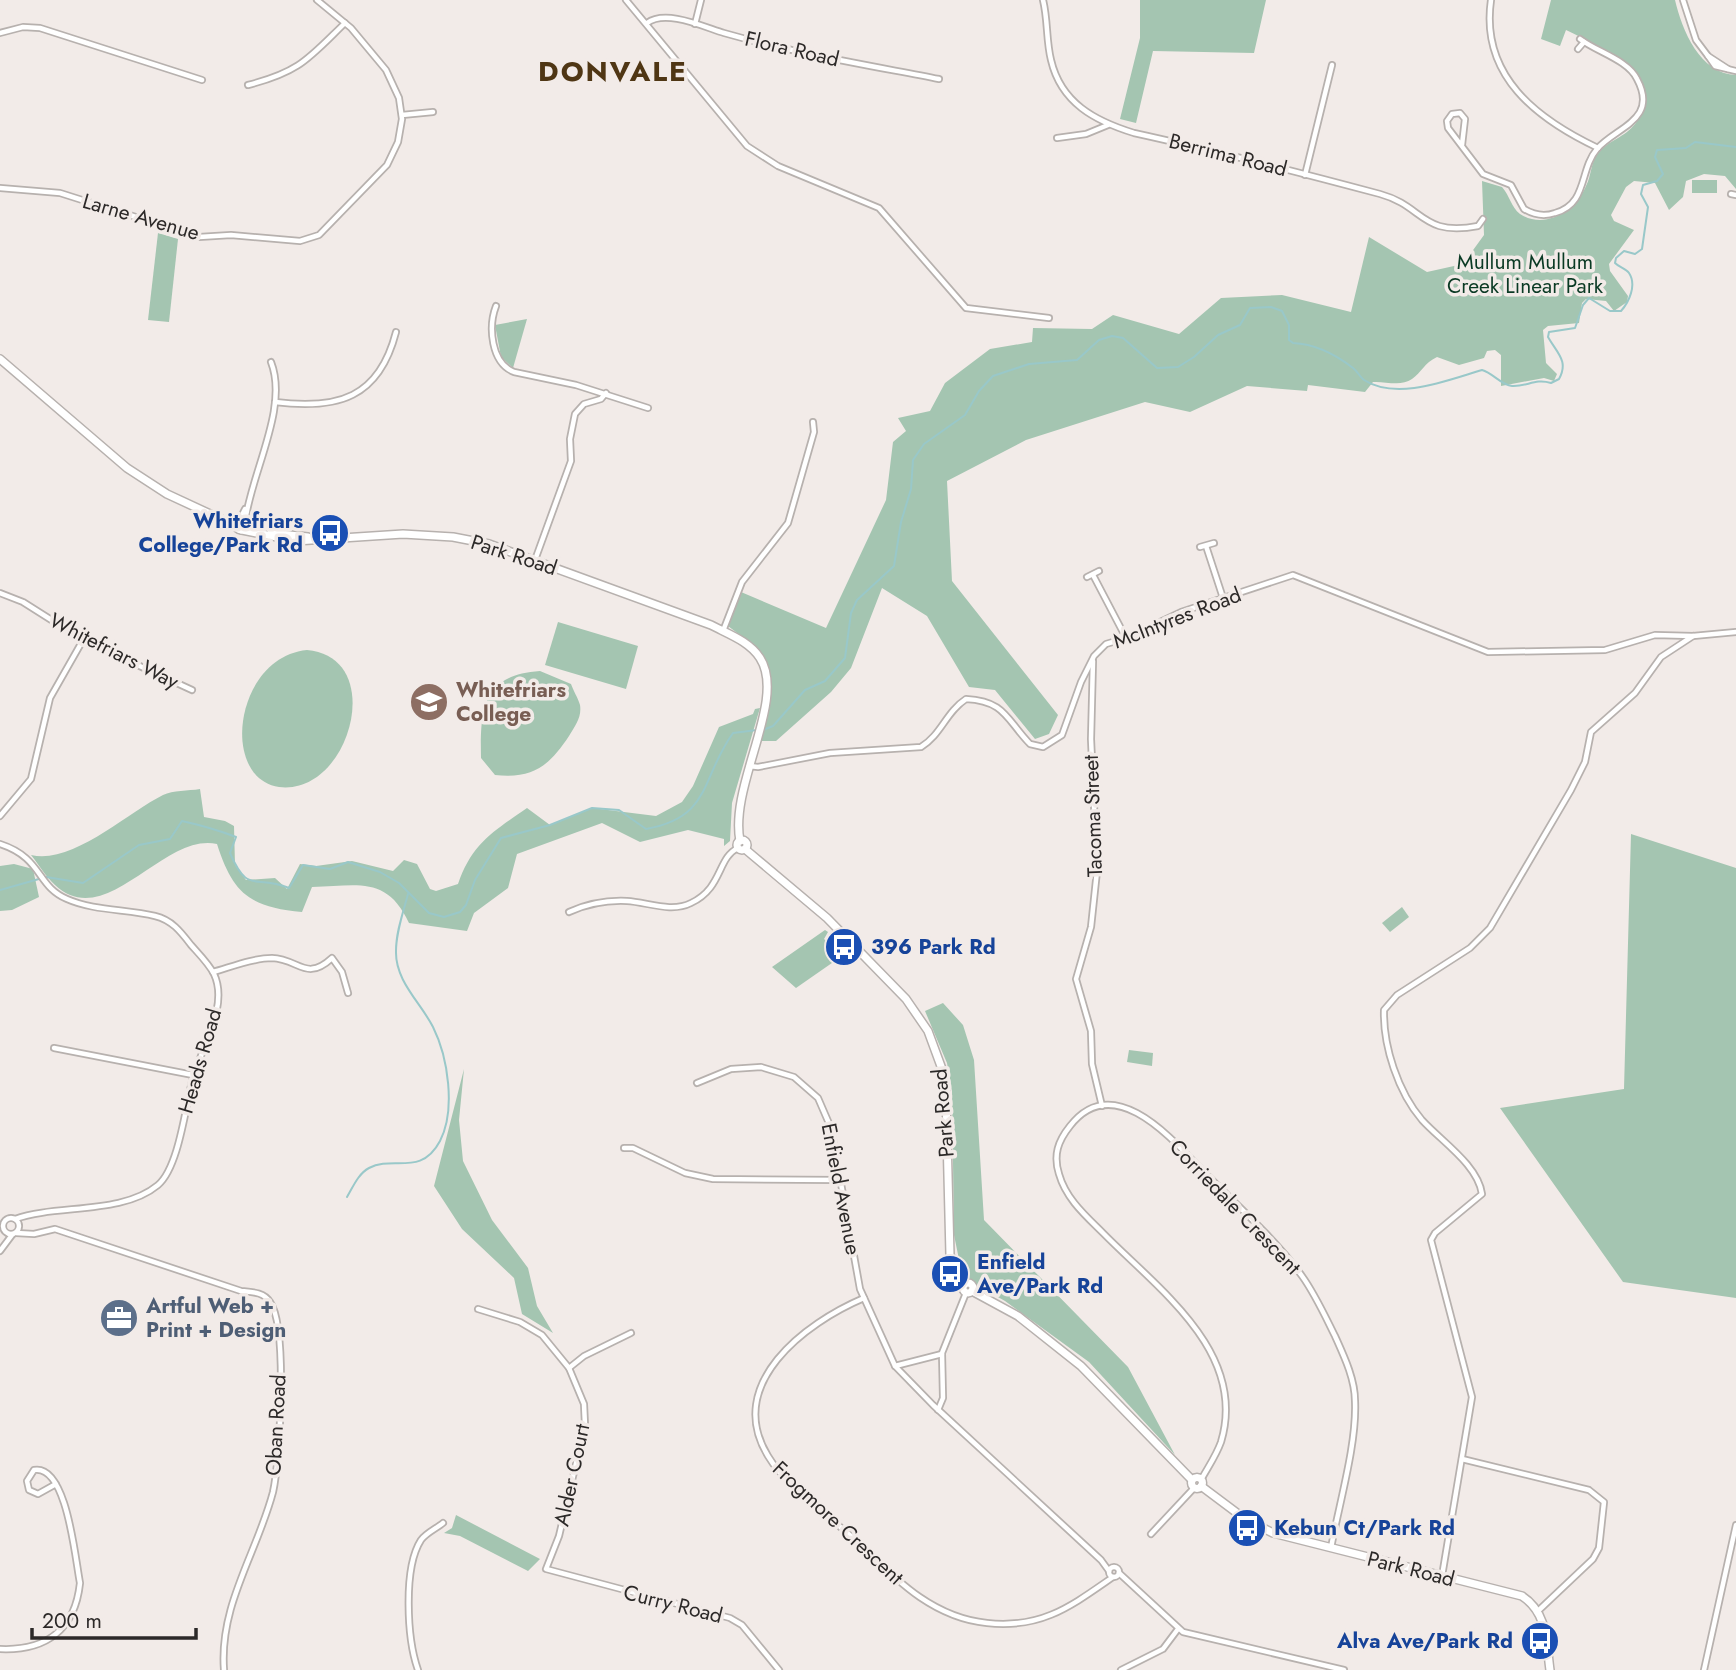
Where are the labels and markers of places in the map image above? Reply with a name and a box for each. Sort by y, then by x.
place label: Whitefriars College/Park Rd [139,506,303,560]
bus stop icon: Whitefriars College/Park Rd [309,512,351,554]
place label: Whitefriars College [456,675,566,729]
school or university icon: Whitefriars College [408,681,450,723]
bus stop icon: 396 Park Rd [823,926,865,968]
place label: 396 Park Rd [871,932,996,962]
place label: Enfield Ave/Park Rd [976,1247,1103,1301]
bus stop icon: Enfield Ave/Park Rd [929,1253,971,1295]
place label: Artful Web + Print + Design [145,1291,286,1345]
office icon: Artful Web + Print + Design [98,1297,140,1339]
bus stop icon: Kebun Ct/Park Rd [1226,1507,1268,1549]
place label: Kebun Ct/Park Rd [1274,1513,1455,1543]
bus stop icon: Alva Ave/Park Rd [1519,1620,1561,1662]
place label: Alva Ave/Park Rd [1336,1626,1513,1656]

